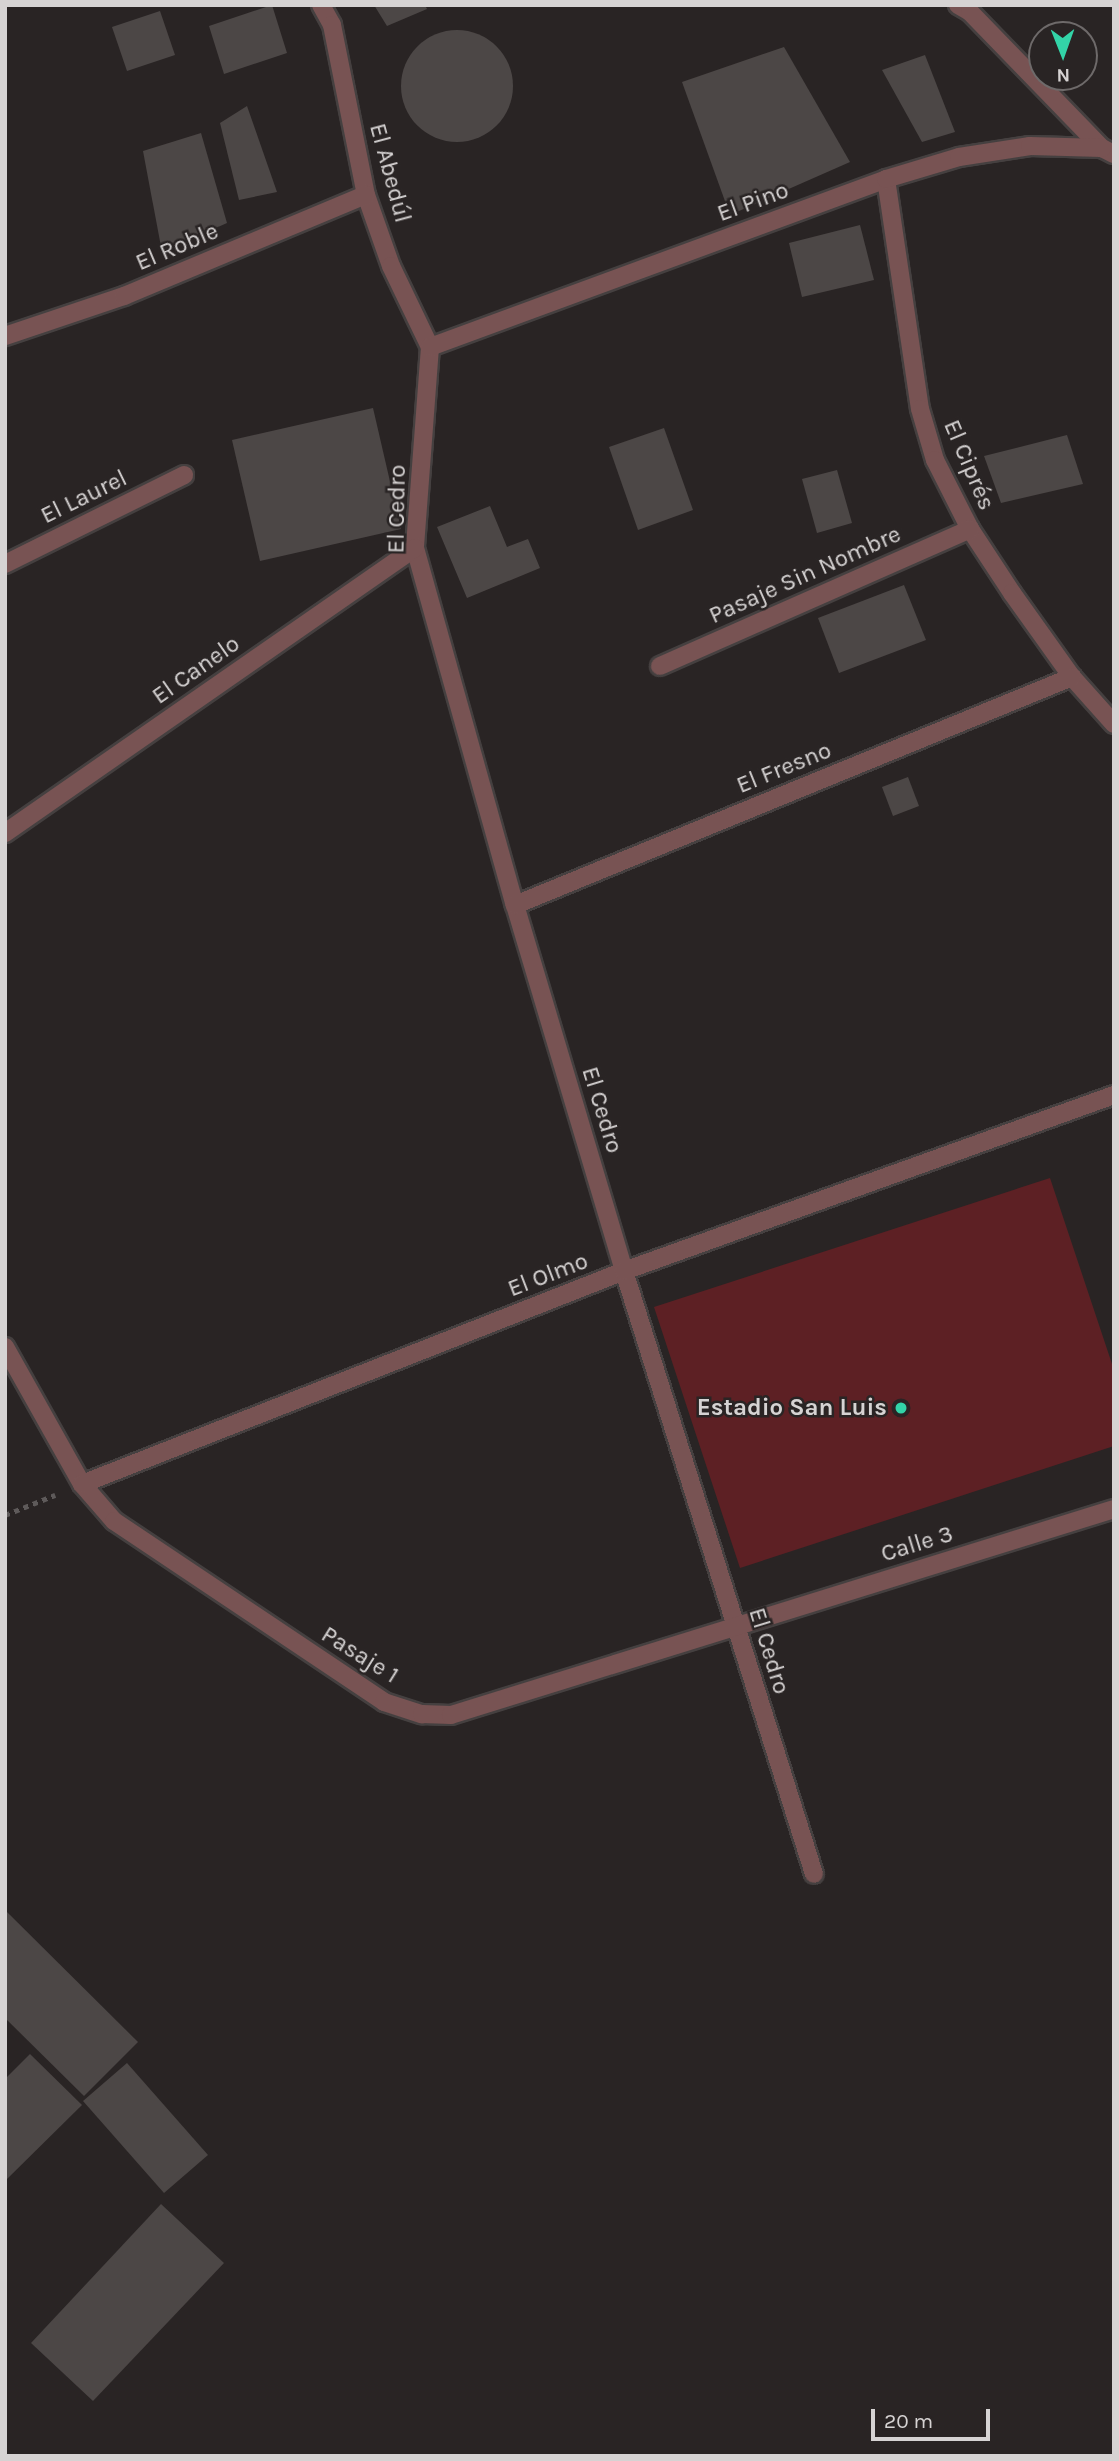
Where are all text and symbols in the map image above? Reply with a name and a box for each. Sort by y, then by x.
north arrow [1028,21,1098,91]
text: N [1056,64,1070,86]
street label: El Abedúl [363,120,417,226]
street label: El Pino [713,176,793,228]
street label: El Roble [131,217,223,277]
street label: El Ciprés [937,415,1001,515]
street label: El Laurel [36,464,132,530]
street label: El Cedro [382,464,412,554]
street label: Pasaje Sin Nombre [705,520,905,630]
street label: El Canelo [147,629,245,711]
street label: El Fresno [732,736,836,800]
street label: El Cedro [575,1063,629,1157]
street label: El Olmo [504,1247,592,1303]
place label: Estadio San Luis [697,1394,887,1422]
marker: Estadio San Luis [893,1400,909,1416]
street label: Calle 3 [878,1519,956,1569]
street label: El Cedro [742,1604,796,1698]
street label: Pasaje 1 [316,1620,404,1690]
scale bar [874,2394,993,2438]
text: 20 m [884,2409,933,2433]

